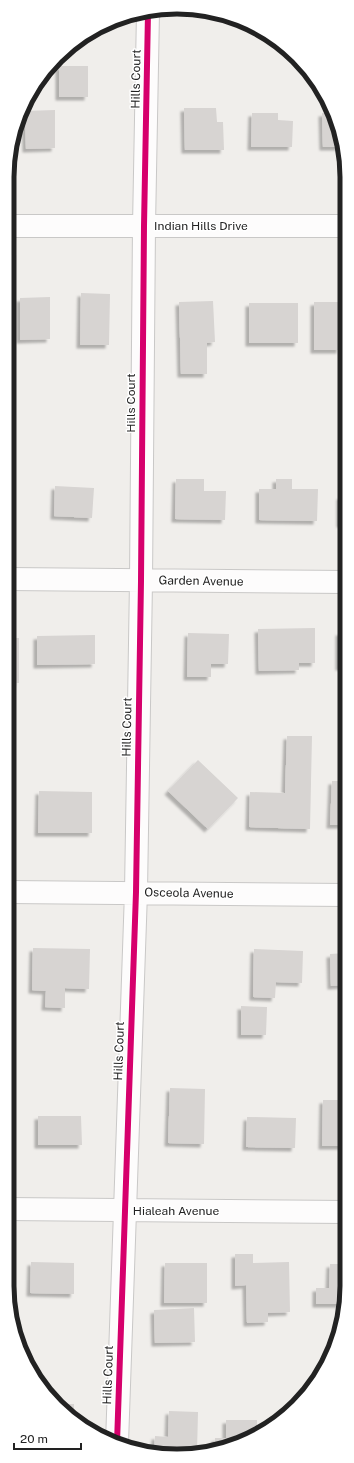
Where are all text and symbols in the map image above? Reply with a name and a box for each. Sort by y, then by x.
street label: Hills Court [128,49,144,109]
street label: Indian Hills Drive [154,219,248,233]
street label: Hills Court [124,373,138,433]
street label: Garden Avenue [158,573,244,589]
street label: Hills Court [119,697,135,757]
street label: Osceola Avenue [144,885,234,901]
street label: Hills Court [111,1021,127,1081]
street label: Hialeah Avenue [133,1204,219,1218]
street label: Hills Court [100,1345,116,1405]
scale bar [14,1425,81,1451]
text: 20 m [20,1432,48,1446]

